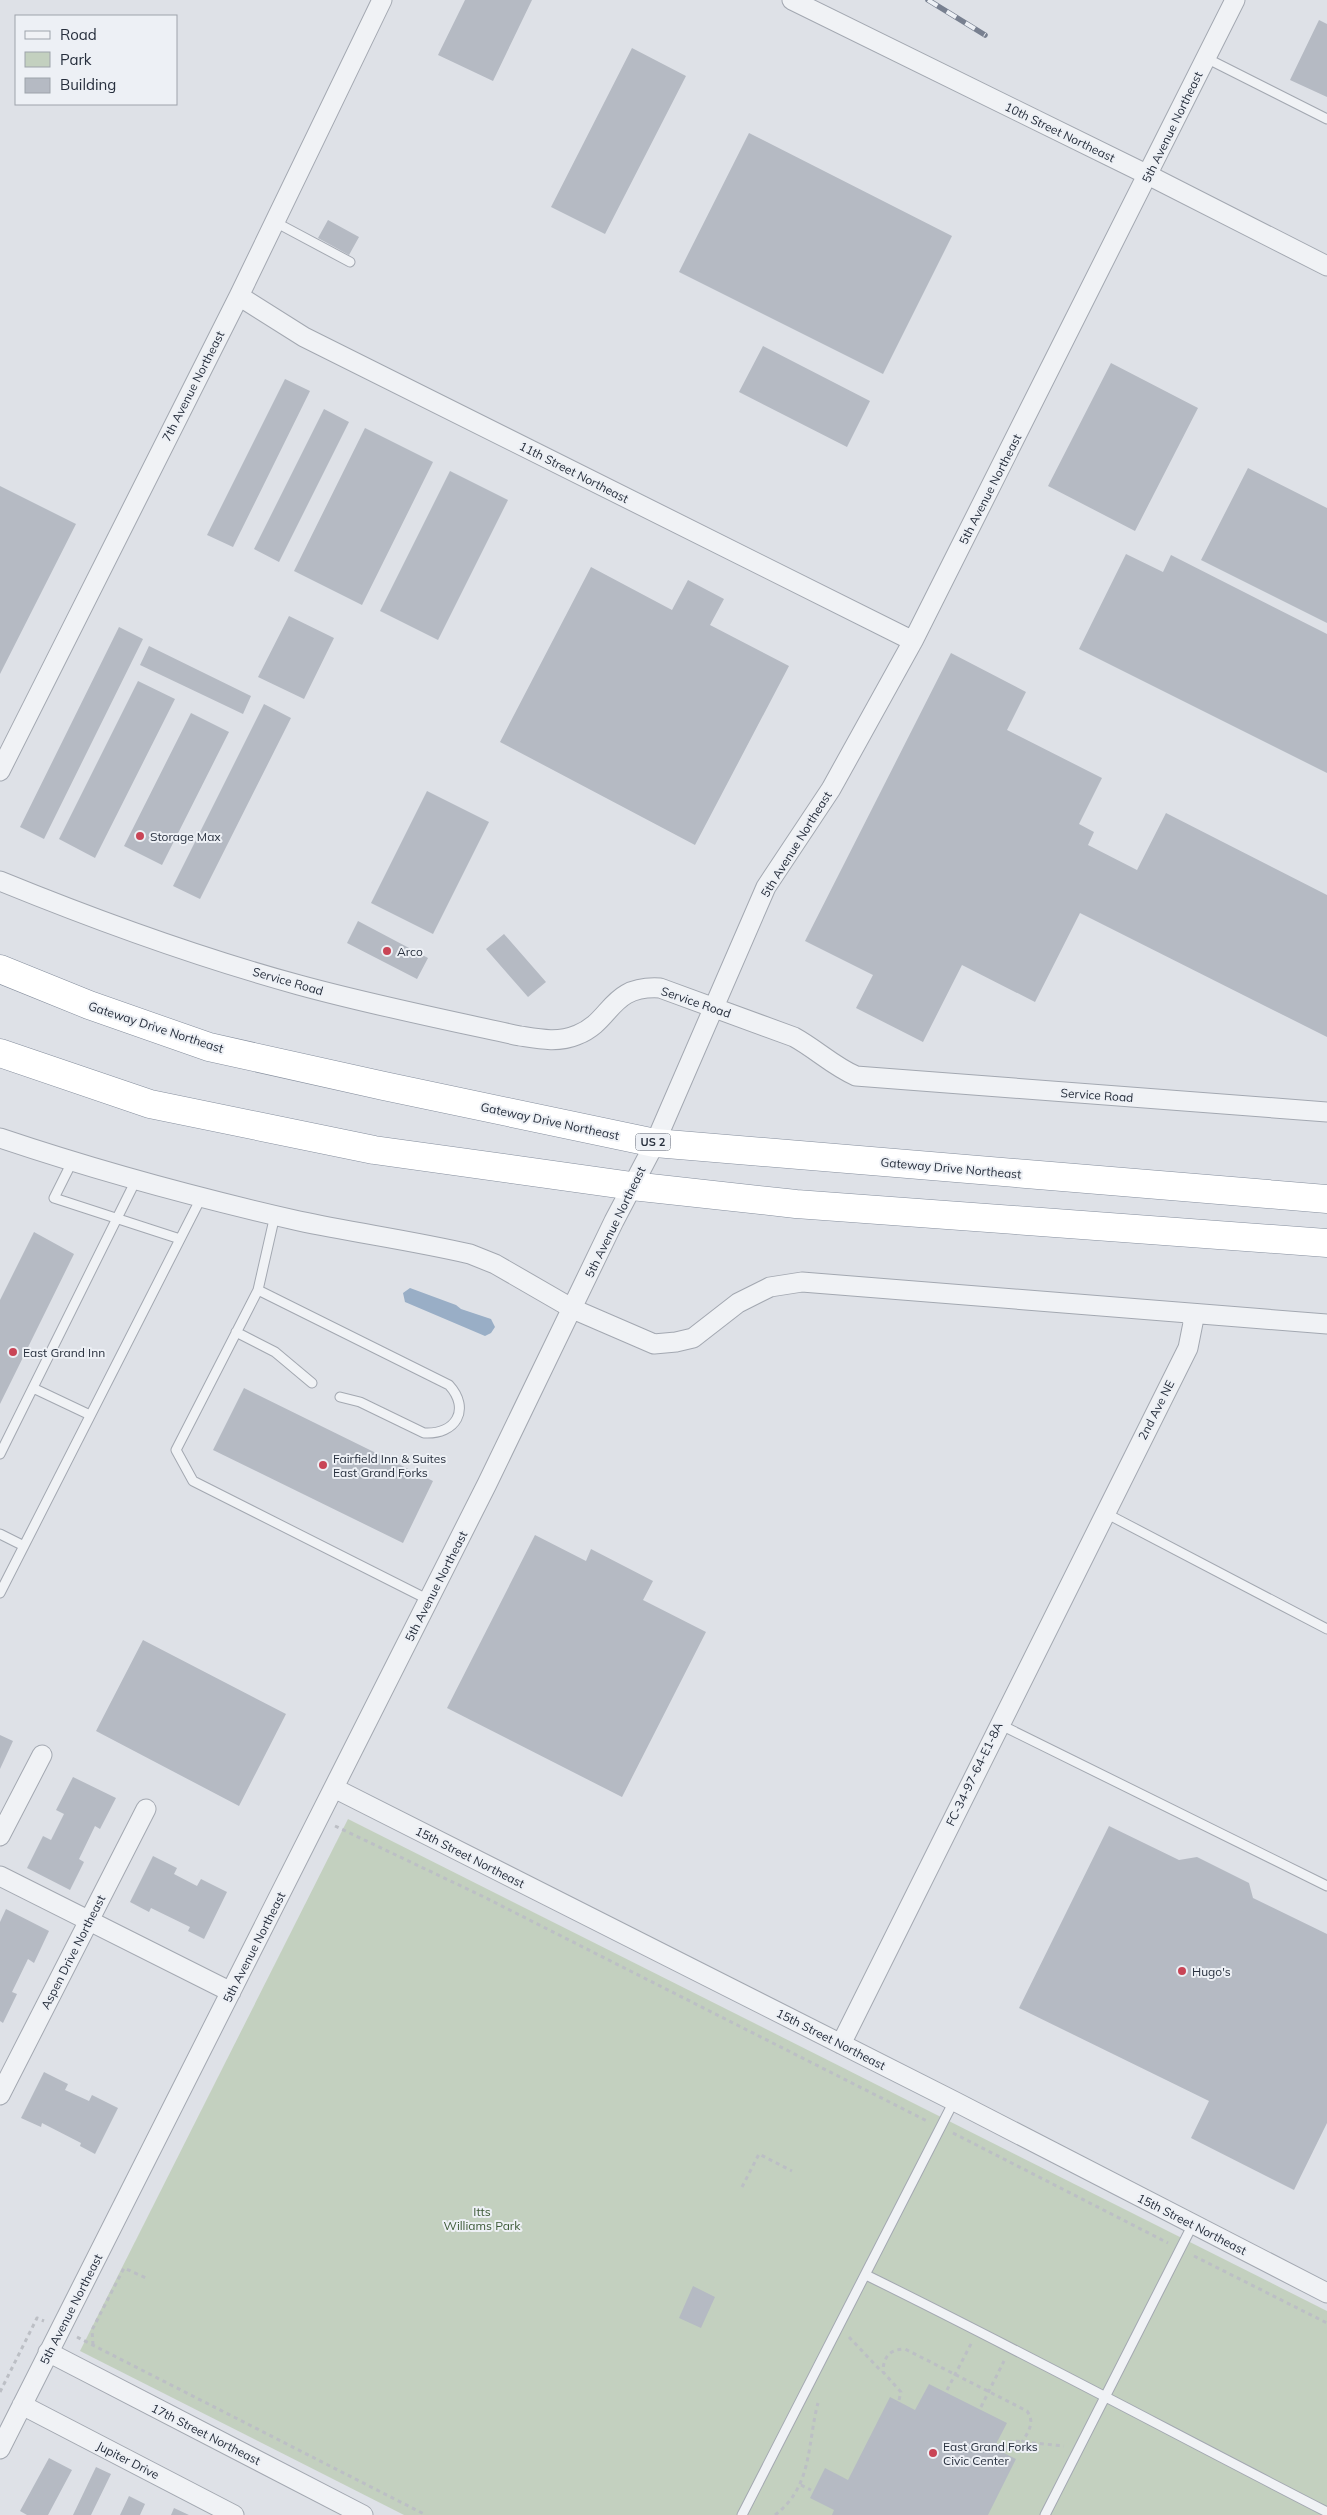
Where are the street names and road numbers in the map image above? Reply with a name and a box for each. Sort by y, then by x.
street label: 5th Avenue Northeast [1139,69,1205,185]
street label: 10th Street Northeast [1003,99,1117,165]
street label: 7th Avenue Northeast [159,328,227,444]
street label: 5th Avenue Northeast [956,431,1024,547]
street label: 11th Street Northeast [517,438,631,506]
street label: 5th Avenue Northeast [757,788,835,900]
street label: Service Road [251,964,325,998]
street label: Service Road [659,983,733,1021]
street label: Gateway Drive Northeast [87,998,225,1056]
street label: Service Road [1060,1085,1134,1105]
street label: Gateway Drive Northeast [479,1099,621,1143]
road number: US 2 [636,1134,670,1150]
street label: Gateway Drive Northeast [880,1154,1022,1182]
street label: 5th Avenue Northeast [582,1164,648,1280]
street label: 2nd Ave NE [1135,1378,1177,1442]
street label: 5th Avenue Northeast [402,1528,470,1644]
street label: FC-34-97-64-E1-8A [942,1720,1006,1828]
street label: 15th Street Northeast [413,1823,527,1891]
street label: 5th Avenue Northeast [220,1889,288,2005]
street label: Aspen Drive Northeast [38,1892,108,2012]
street label: 15th Street Northeast [774,2005,888,2073]
street label: 15th Street Northeast [1135,2190,1249,2258]
street label: 5th Avenue Northeast [37,2251,105,2367]
street label: 17th Street Northeast [149,2400,263,2468]
street label: Jupiter Drive [94,2438,162,2482]

